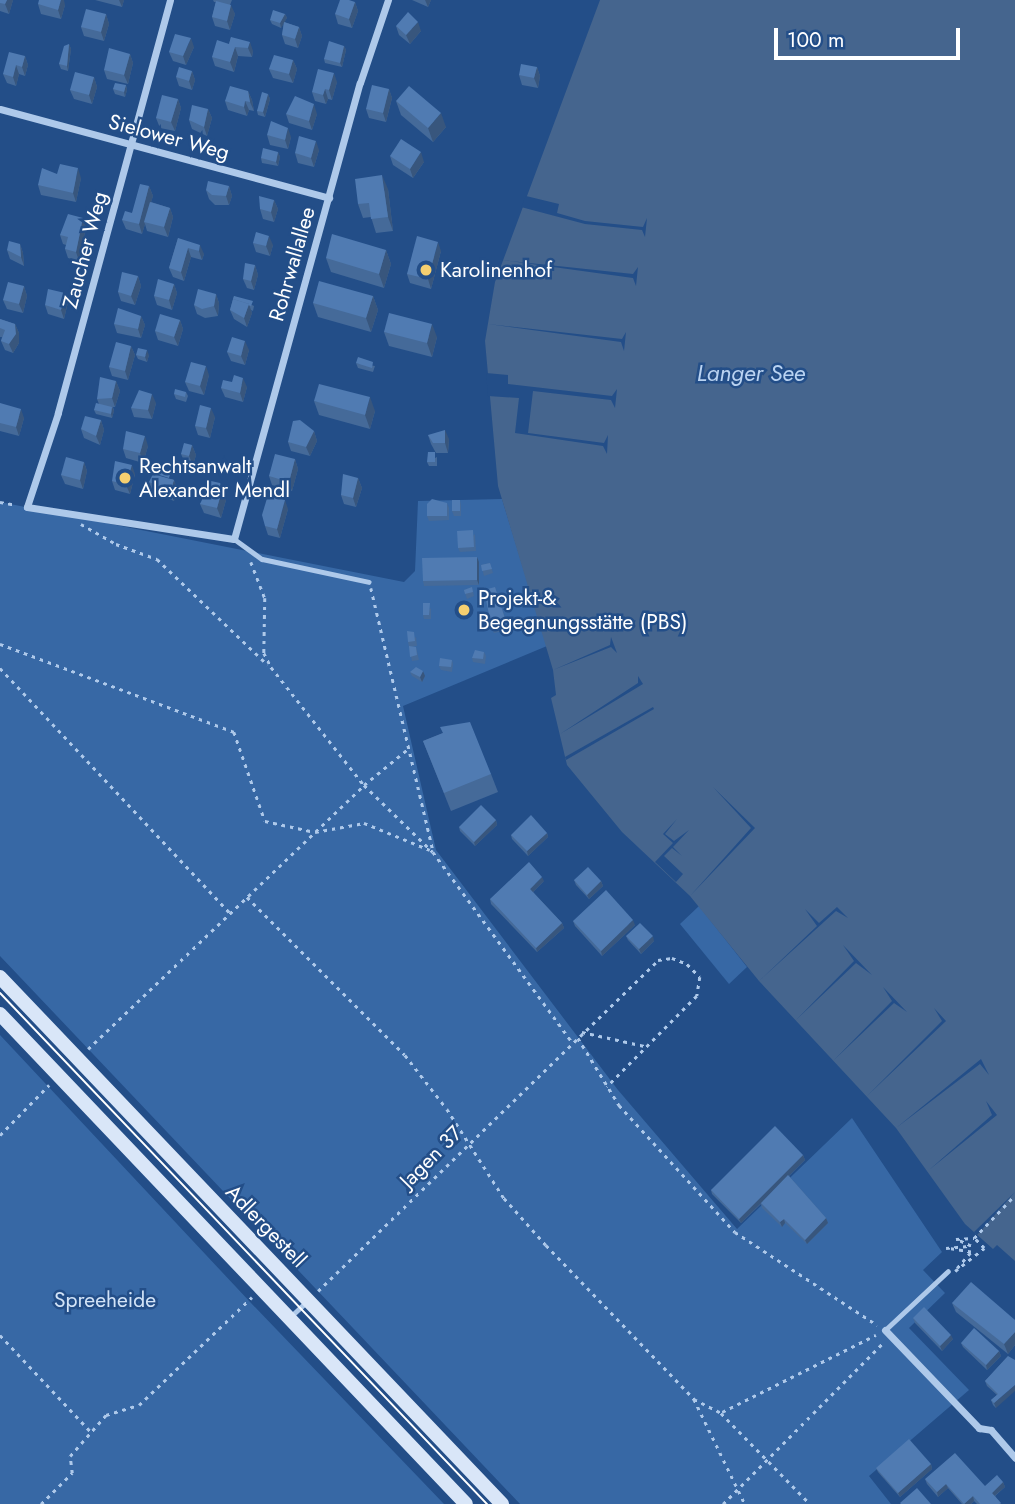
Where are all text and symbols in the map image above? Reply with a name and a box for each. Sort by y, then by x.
scale bar [777,14,962,58]
text: 100 m [787,25,844,55]
street label: Sielower Weg [106,109,232,165]
street label: Zaucher Weg [57,189,113,311]
street label: Rohrwallallee [264,204,320,324]
place label: Karolinenhof [440,257,552,283]
marker: Karolinenhof [418,262,434,278]
water label: Langer See [697,359,805,387]
place label: Rechtsanwalt Alexander Mendl [139,453,290,503]
marker: Rechtsanwalt Alexander Mendl [117,470,133,486]
place label: Projekt-& Begegnungsstätte (PBS) [478,585,687,635]
marker: Projekt-& Begegnungsstätte (PBS) [456,602,472,618]
street label: Jagen 37 [395,1121,467,1193]
street label: Adlergestell [220,1179,312,1273]
park label: Spreeheide [54,1287,156,1313]

